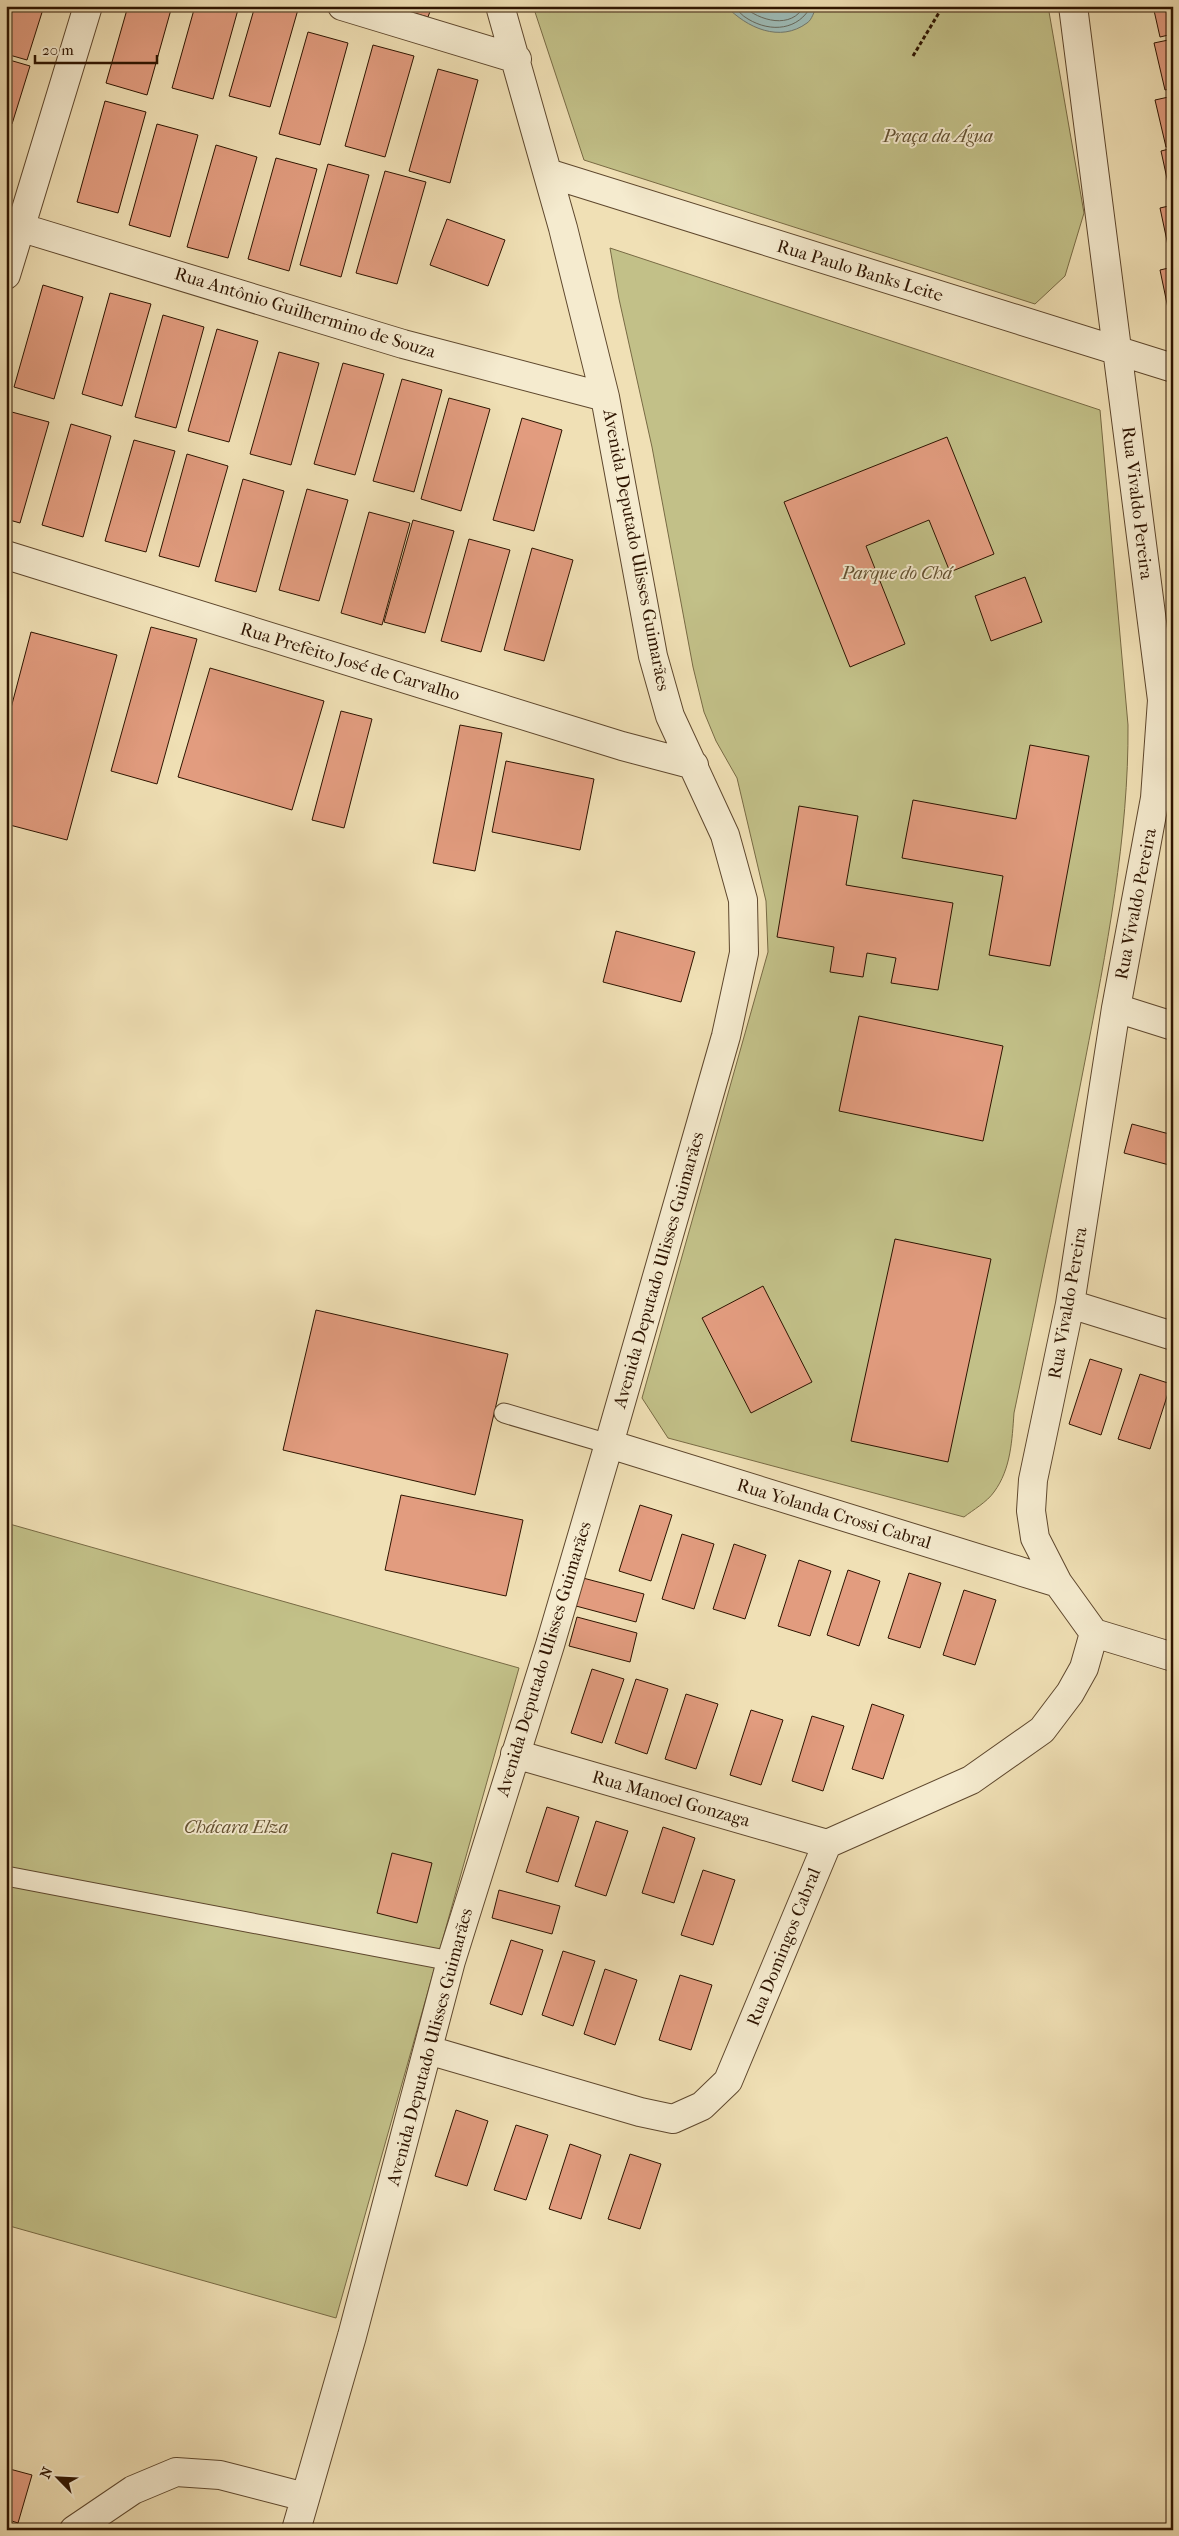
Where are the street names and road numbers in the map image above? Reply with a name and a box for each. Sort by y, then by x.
street label: Rua Paulo Banks Leite [774,236,946,306]
street label: Rua Antônio Guilhermino de Souza [172,263,439,363]
street label: Avenida Deputado Ulisses Guimarães [598,406,674,693]
street label: Rua Vivaldo Pereira [1117,425,1157,581]
street label: Rua Prefeito José de Carvalho [238,619,462,705]
street label: Rua Vivaldo Pereira [1111,826,1161,981]
street label: Avenida Deputado Ulisses Guimarães [609,1129,709,1412]
street label: Rua Vivaldo Pereira [1044,1225,1092,1381]
street label: Rua Yolanda Crossi Cabral [734,1474,934,1554]
street label: Avenida Deputado Ulisses Guimarães [492,1519,596,1800]
street label: Rua Manoel Gonzaga [590,1766,753,1832]
street label: Rua Domingos Cabral [743,1865,825,2029]
street label: Avenida Deputado Ulisses Guimarães [383,1906,477,2189]

